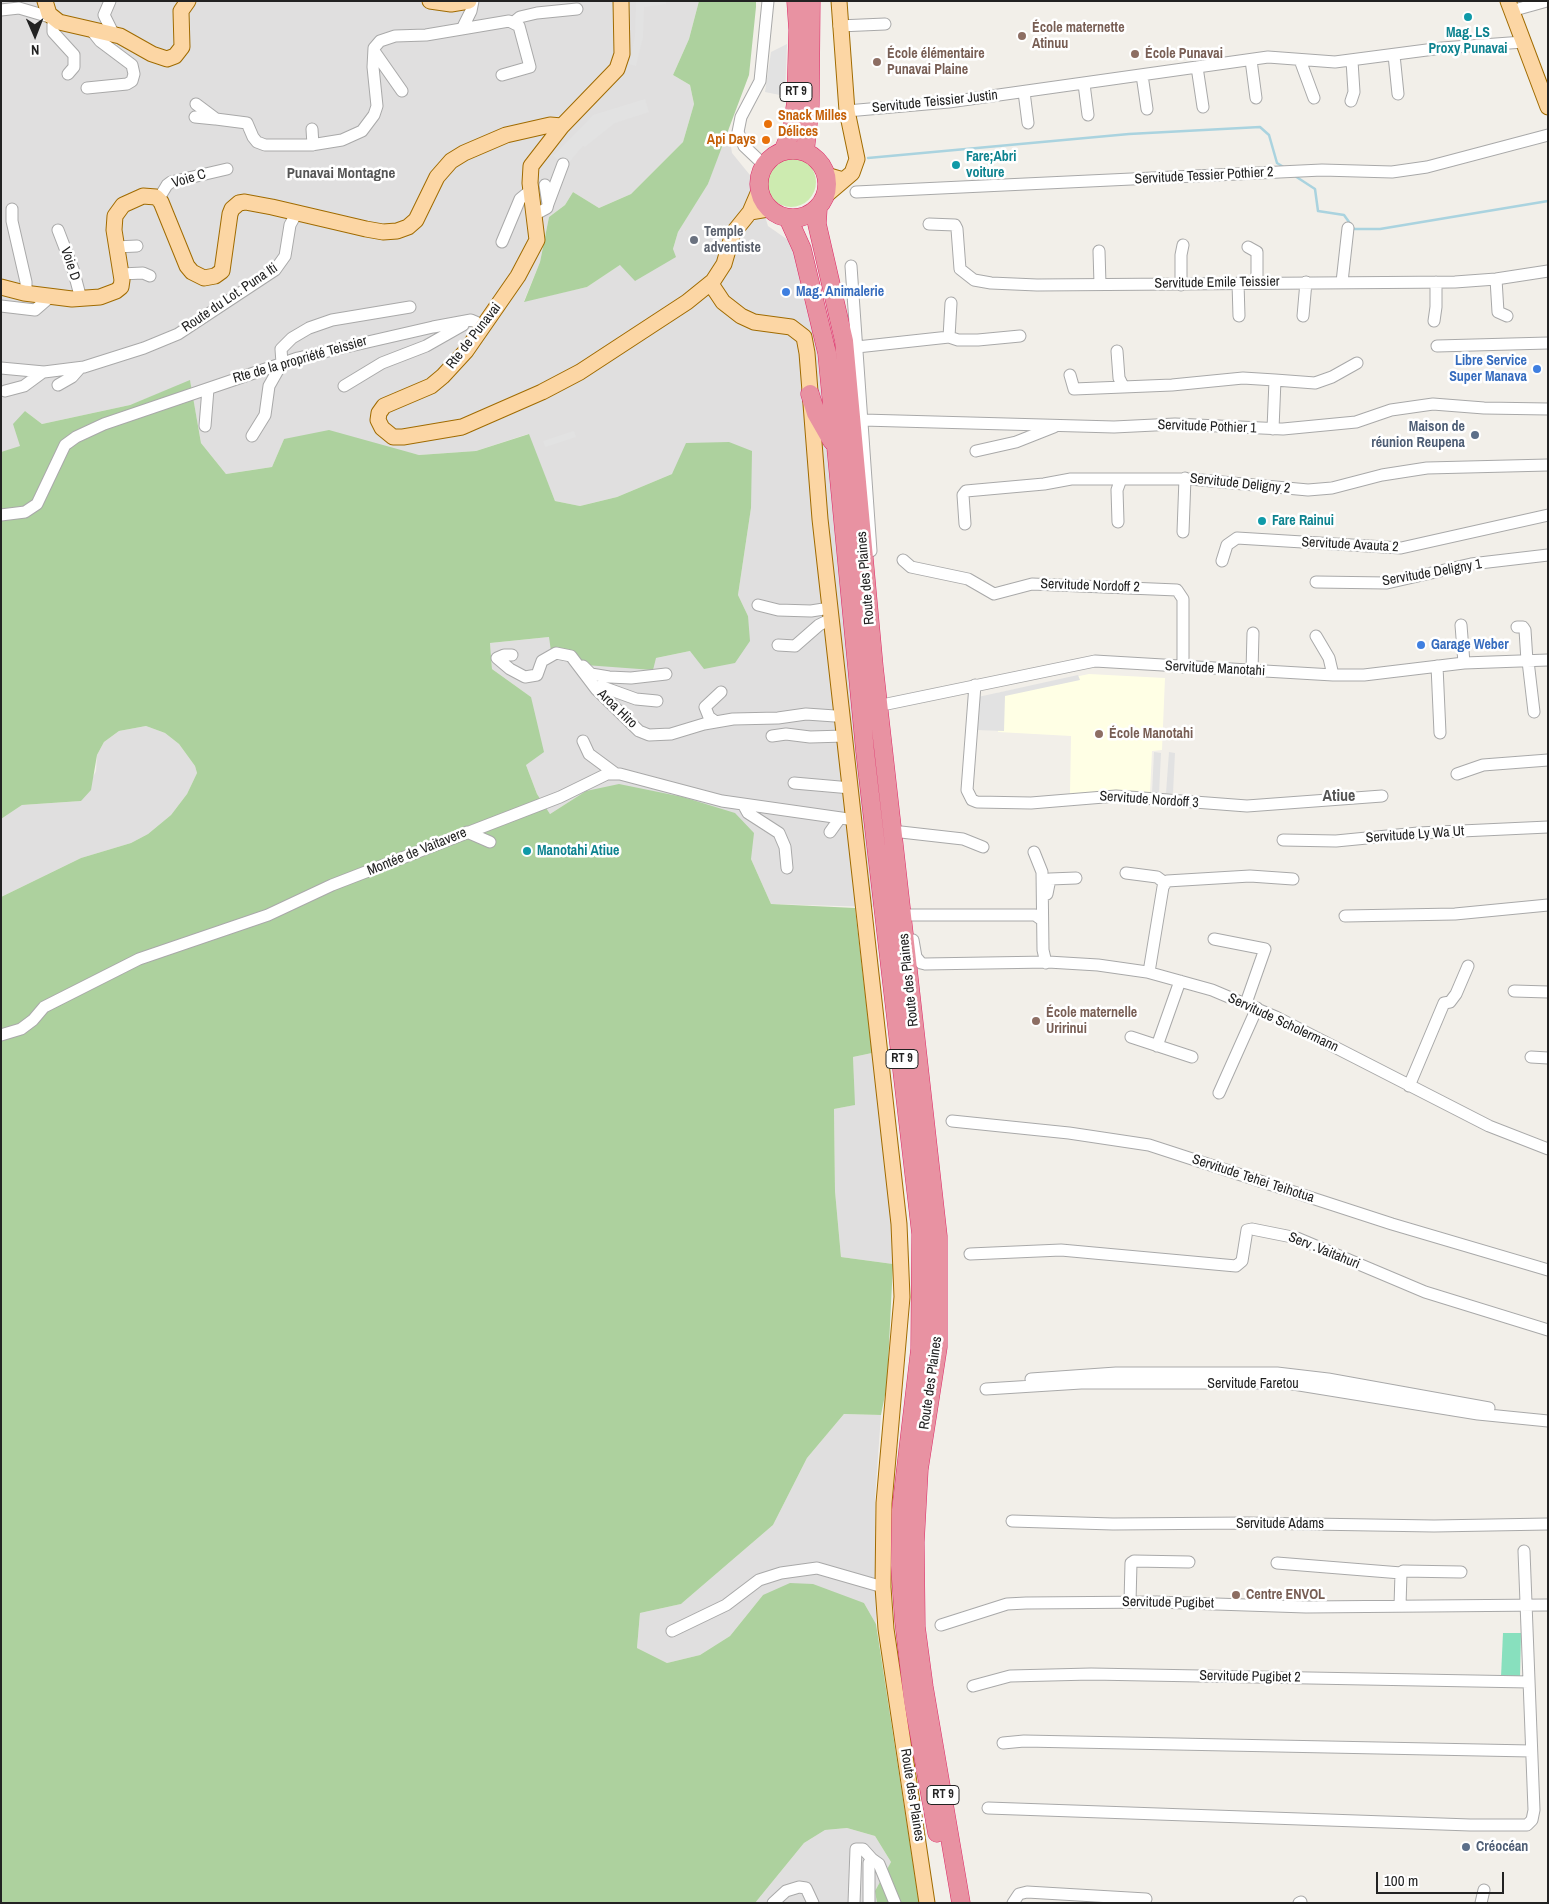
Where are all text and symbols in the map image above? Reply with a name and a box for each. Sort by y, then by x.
north arrow [10,10,60,60]
marker: Mag. LS Proxy Punavai [1462,11,1474,23]
place label: École maternette Atinuu [1032,20,1125,52]
place label: Mag. LS Proxy Punavai [1428,25,1508,58]
marker: École maternette Atinuu [1016,30,1028,42]
text: N [31,41,40,59]
place label: École élémentaire Punavai Plaine [887,46,985,78]
place label: École Punavai [1145,46,1223,62]
marker: École Punavai [1129,48,1141,60]
marker: École élémentaire Punavai Plaine [871,56,883,68]
road number: RT 9 [780,82,812,101]
street label: Servitude Teissier Justin [871,87,999,117]
place label: Snack Milles Délices [778,108,847,140]
marker: Snack Milles Délices [762,118,774,130]
place label: Api Days [707,132,756,148]
marker: Api Days [760,134,772,146]
place label: Fare;Abri voiture [966,149,1016,182]
marker: Fare;Abri voiture [950,159,962,171]
street label: Servitude Tessier Pothier 2 [1134,164,1274,188]
district label: Punavai Montagne [287,165,395,183]
street label: Voie C [170,166,208,192]
place label: Temple adventiste [704,224,761,256]
marker: Temple adventiste [688,234,700,246]
street label: Voie D [56,245,84,283]
street label: Route du Lot. Puna Iti [179,260,281,336]
street label: Servitude Emile Teissier [1154,274,1280,292]
place label: Mag. Animalerie [796,284,884,300]
marker: Mag. Animalerie [780,286,792,298]
street label: Rte de Punavai [443,300,505,372]
street label: Rte de la propriété Teissier [231,333,369,387]
place label: Libre Service Super Manava [1449,353,1527,386]
marker: Libre Service Super Manava [1531,363,1543,375]
street label: Servitude Pothier 1 [1157,417,1257,437]
place label: Maison de réunion Reupena [1371,419,1465,452]
marker: Maison de réunion Reupena [1469,429,1481,441]
street label: Servitude Deligny 2 [1189,470,1291,498]
place label: Fare Rainui [1272,513,1334,529]
marker: Fare Rainui [1256,515,1268,527]
street label: Route des Plaines [854,531,878,625]
street label: Servitude Avauta 2 [1301,534,1399,556]
street label: Servitude Deligny 1 [1381,556,1483,590]
street label: Servitude Nordoff 2 [1040,576,1140,596]
place label: Garage Weber [1431,637,1509,653]
marker: Garage Weber [1415,639,1427,651]
street label: Servitude Manotahi [1165,658,1265,680]
street label: Aroa Hiro [593,686,641,732]
place label: École Manotahi [1109,726,1193,742]
marker: École Manotahi [1093,728,1105,740]
district label: Atiue [1323,787,1355,807]
street label: Servitude Nordoff 3 [1099,788,1199,812]
street label: Servitude Ly Wa Ut [1365,823,1465,847]
street label: Montée de Vaitavere [365,824,469,880]
place label: Manotahi Atiue [537,843,619,859]
marker: Manotahi Atiue [521,845,533,857]
street label: Route des Plaines [896,932,922,1028]
street label: Servitude Scholermann [1225,990,1341,1056]
place label: École maternelle Uririnui [1046,1005,1137,1038]
marker: École maternelle Uririnui [1030,1015,1042,1027]
road number: RT 9 [886,1050,918,1068]
street label: Servitude Tehei Teihotua [1190,1151,1316,1207]
street label: Serv .Vaitahuri [1286,1229,1362,1273]
street label: Route des Plaines [916,1335,946,1431]
street label: Servitude Faretou [1207,1376,1299,1392]
street label: Servitude Adams [1236,1516,1324,1532]
place label: Centre ENVOL [1246,1587,1325,1603]
marker: Centre ENVOL [1230,1589,1242,1601]
street label: Servitude Pugibet [1122,1594,1214,1612]
street label: Servitude Pugibet 2 [1199,1668,1301,1686]
street label: Route des Plaines [896,1747,928,1843]
road number: RT 9 [927,1786,959,1804]
place label: Créocéan [1476,1839,1528,1855]
marker: Créocéan [1460,1841,1472,1853]
scale bar [1379,1862,1506,1894]
text: 100 m [1384,1870,1418,1891]

